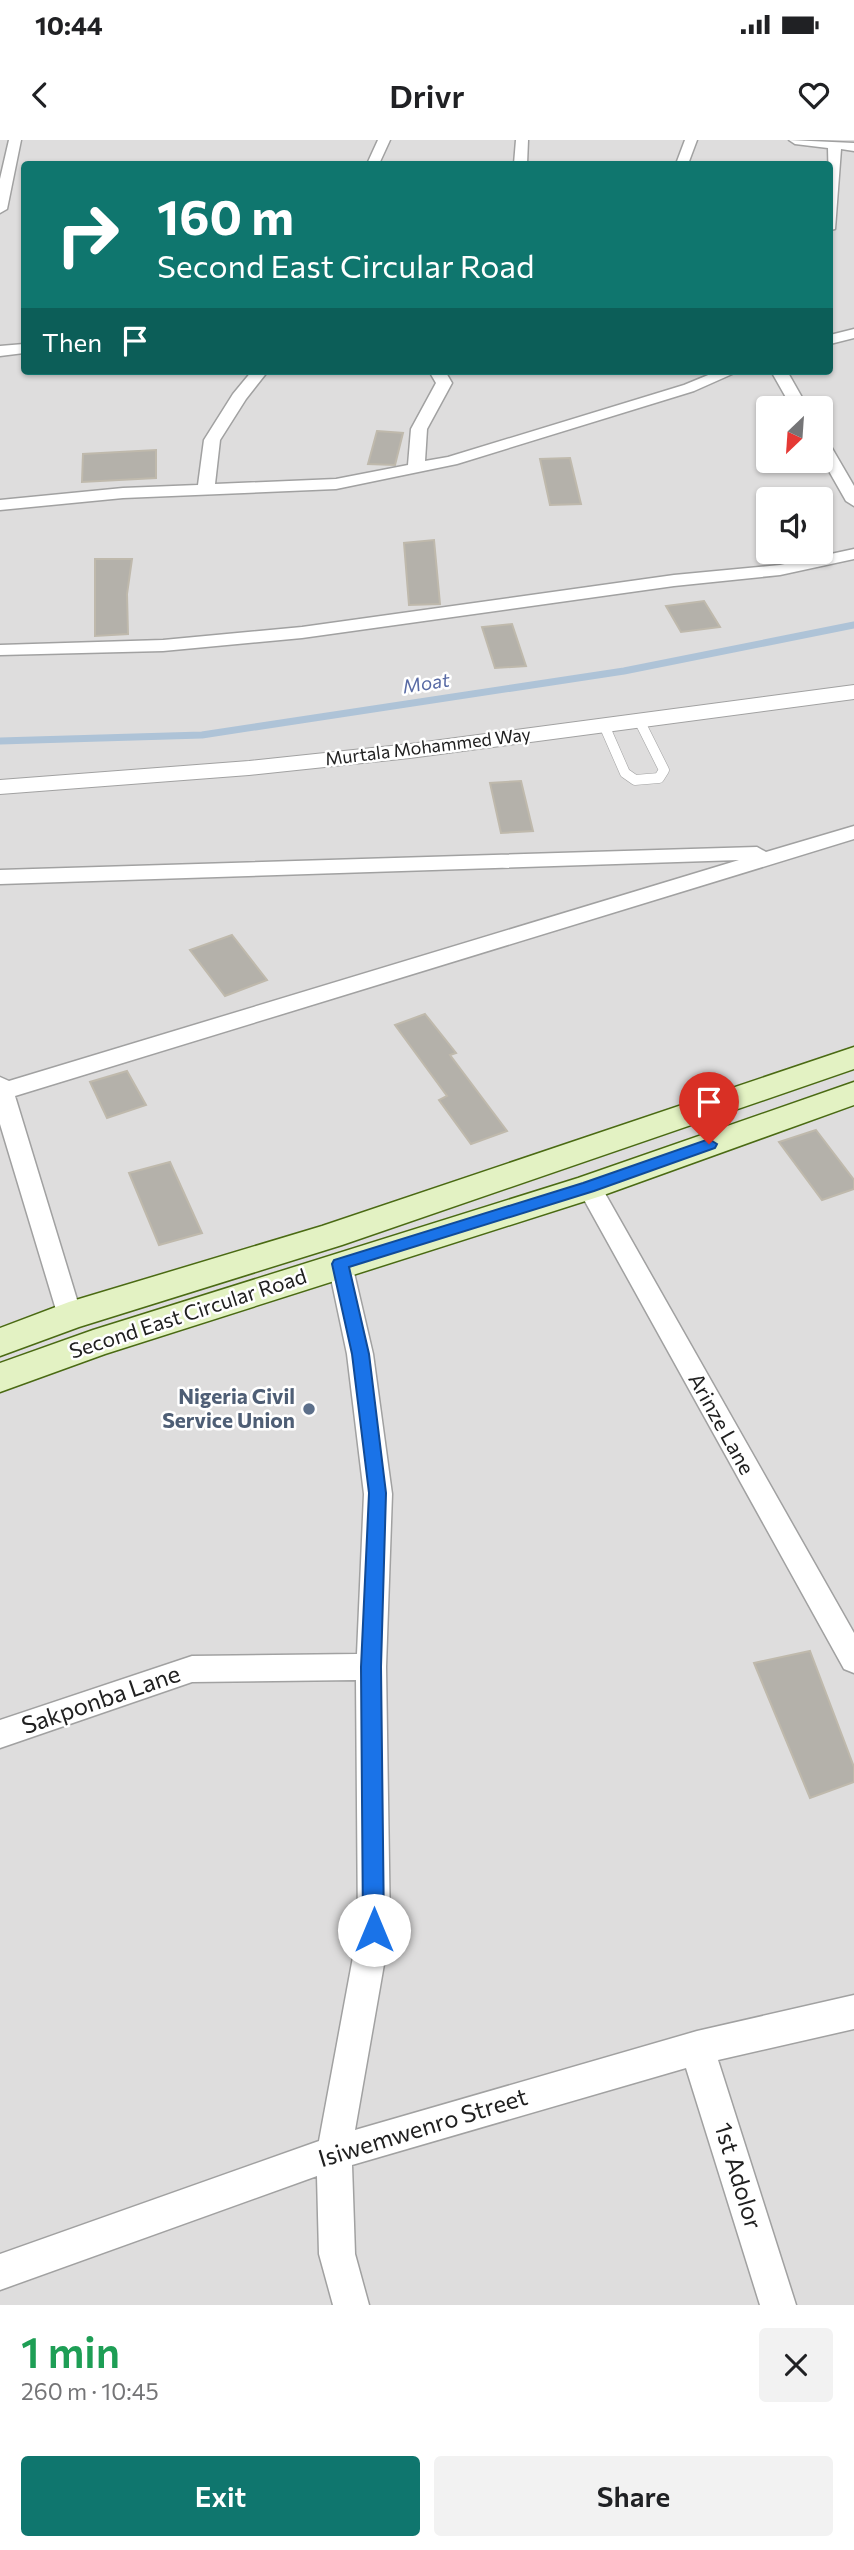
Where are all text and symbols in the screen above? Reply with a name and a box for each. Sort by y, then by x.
text: 10:44 [35,9,103,40]
text: Drivr [389,75,465,115]
icon: back [21,76,59,114]
icon: heart [795,76,833,114]
text: 160 m [157,185,294,245]
icon: right [42,189,133,280]
text: Second East Circular Road [157,245,535,285]
icon: arrive [116,322,154,360]
text: Then [42,326,102,357]
north arrow [756,396,833,472]
map controls [756,396,833,564]
button: sound [756,487,833,564]
water label: Moat [401,667,452,698]
street label: Murtala Mohammed Way [324,722,532,770]
pin [679,1072,739,1144]
icon: arrive [690,1083,728,1121]
street label: Second East Circular Road [66,1262,309,1363]
street label: Arinze Lane [684,1368,760,1478]
place label: Nigeria Civil Service Union [162,1383,295,1432]
marker: Nigeria Civil Service Union [301,1401,317,1417]
street label: Sakponba Lane [17,1658,184,1739]
position arrow [337,1893,411,1967]
street label: Isiwemwenro Street [315,2081,531,2172]
street label: 1st Adolor [710,2119,769,2233]
text: 1 min [21,2325,120,2377]
button: close [759,2328,833,2402]
text: 260 m · 10:45 [21,2377,159,2405]
button: Exit [21,2456,420,2536]
button: Share [434,2456,833,2536]

